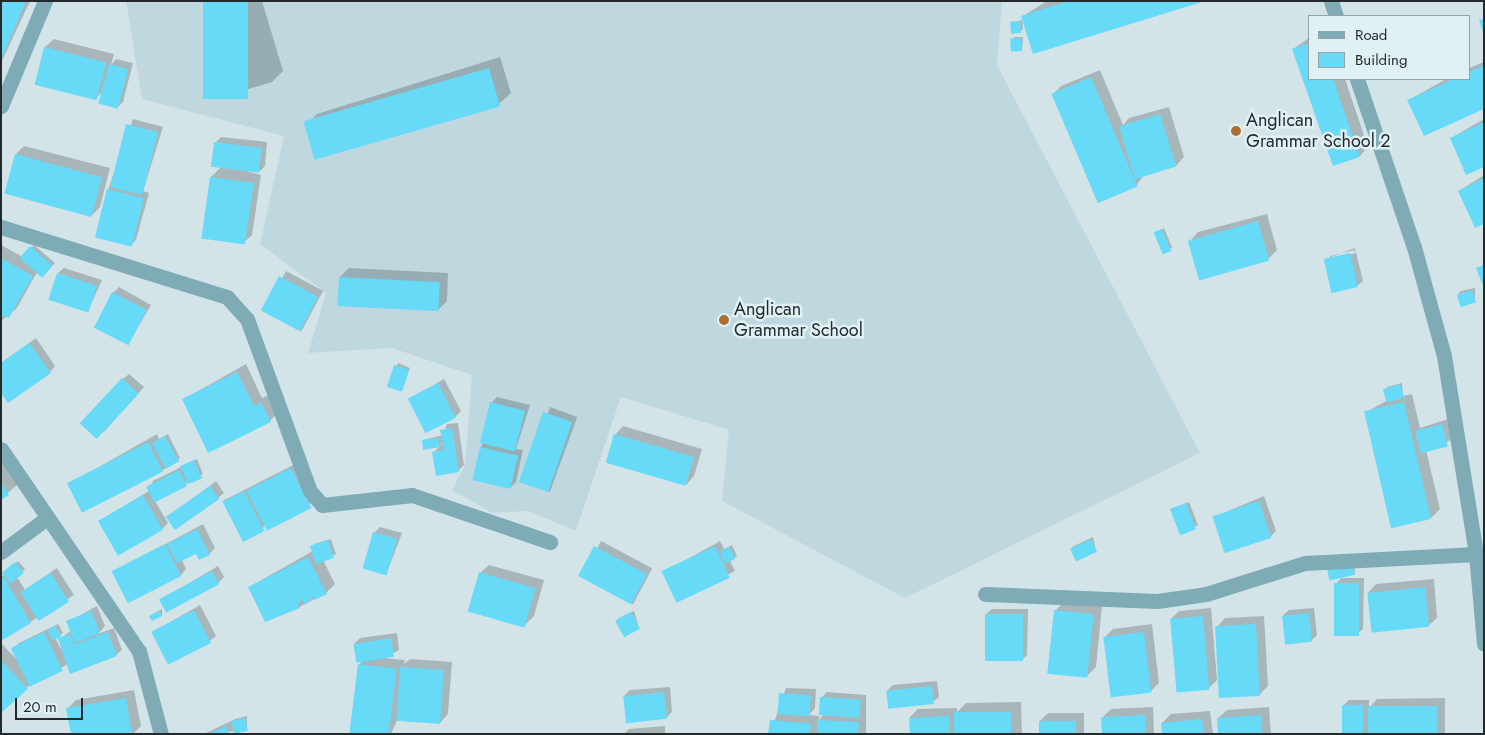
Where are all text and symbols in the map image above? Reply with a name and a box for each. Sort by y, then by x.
legend [1308,15,1470,80]
text: Road [1355,24,1387,46]
text: Building [1355,49,1407,71]
place label: Anglican Grammar School 2 [1246,110,1390,152]
marker: Anglican Grammar School 2 [1230,125,1242,137]
place label: Anglican Grammar School [734,299,863,342]
marker: Anglican Grammar School [718,314,730,326]
scale bar [18,688,85,720]
text: 20 m [23,696,57,718]

